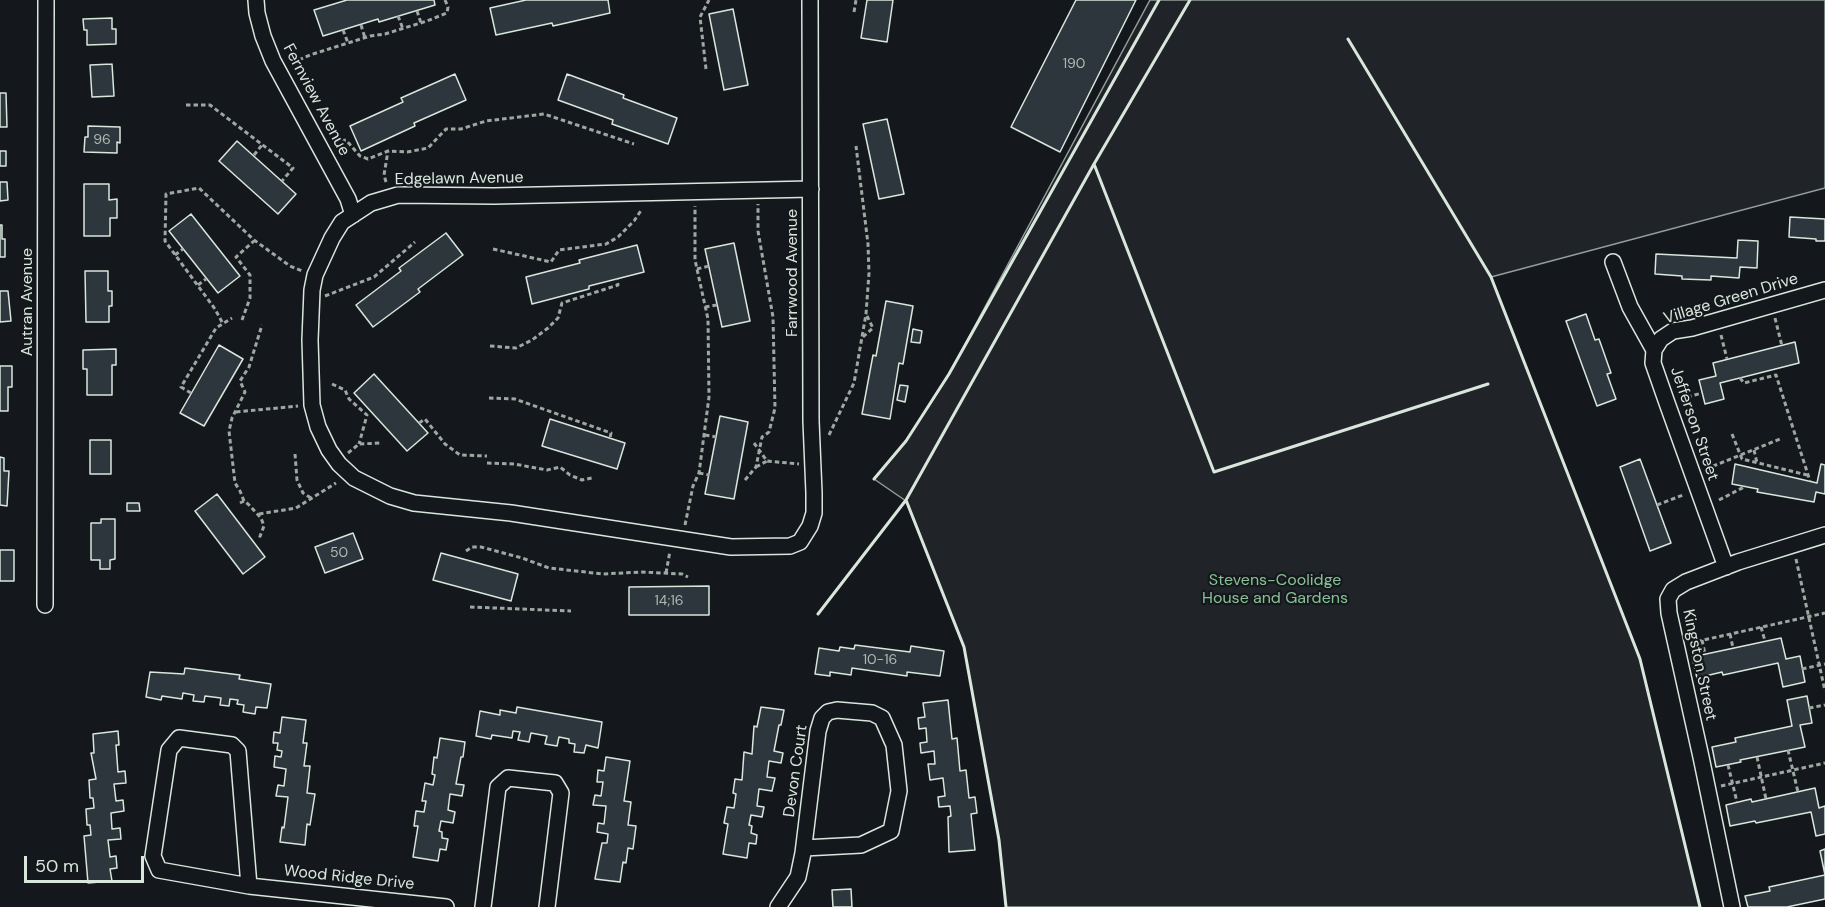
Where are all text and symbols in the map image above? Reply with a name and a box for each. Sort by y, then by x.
street label: Fernview Avenue [278,41,354,159]
house number: 190 [1063,56,1085,72]
house number: 96 [93,132,111,148]
street label: Edgelawn Avenue [394,168,524,190]
street label: Farrwood Avenue [783,209,803,337]
street label: Autran Avenue [18,248,38,356]
street label: Village Green Drive [1661,269,1801,329]
street label: Jefferson Street [1666,365,1722,483]
house number: 50 [330,545,348,561]
park label: Stevens-Coolidge House and Gardens [1202,571,1348,609]
house number: 14;16 [654,593,684,609]
street label: Kingston Street [1678,608,1720,722]
house number: 10-16 [863,652,897,668]
street label: Devon Court [780,724,812,818]
scale bar [27,844,147,882]
text: 50 m [35,854,79,878]
street label: Wood Ridge Drive [283,862,415,894]

